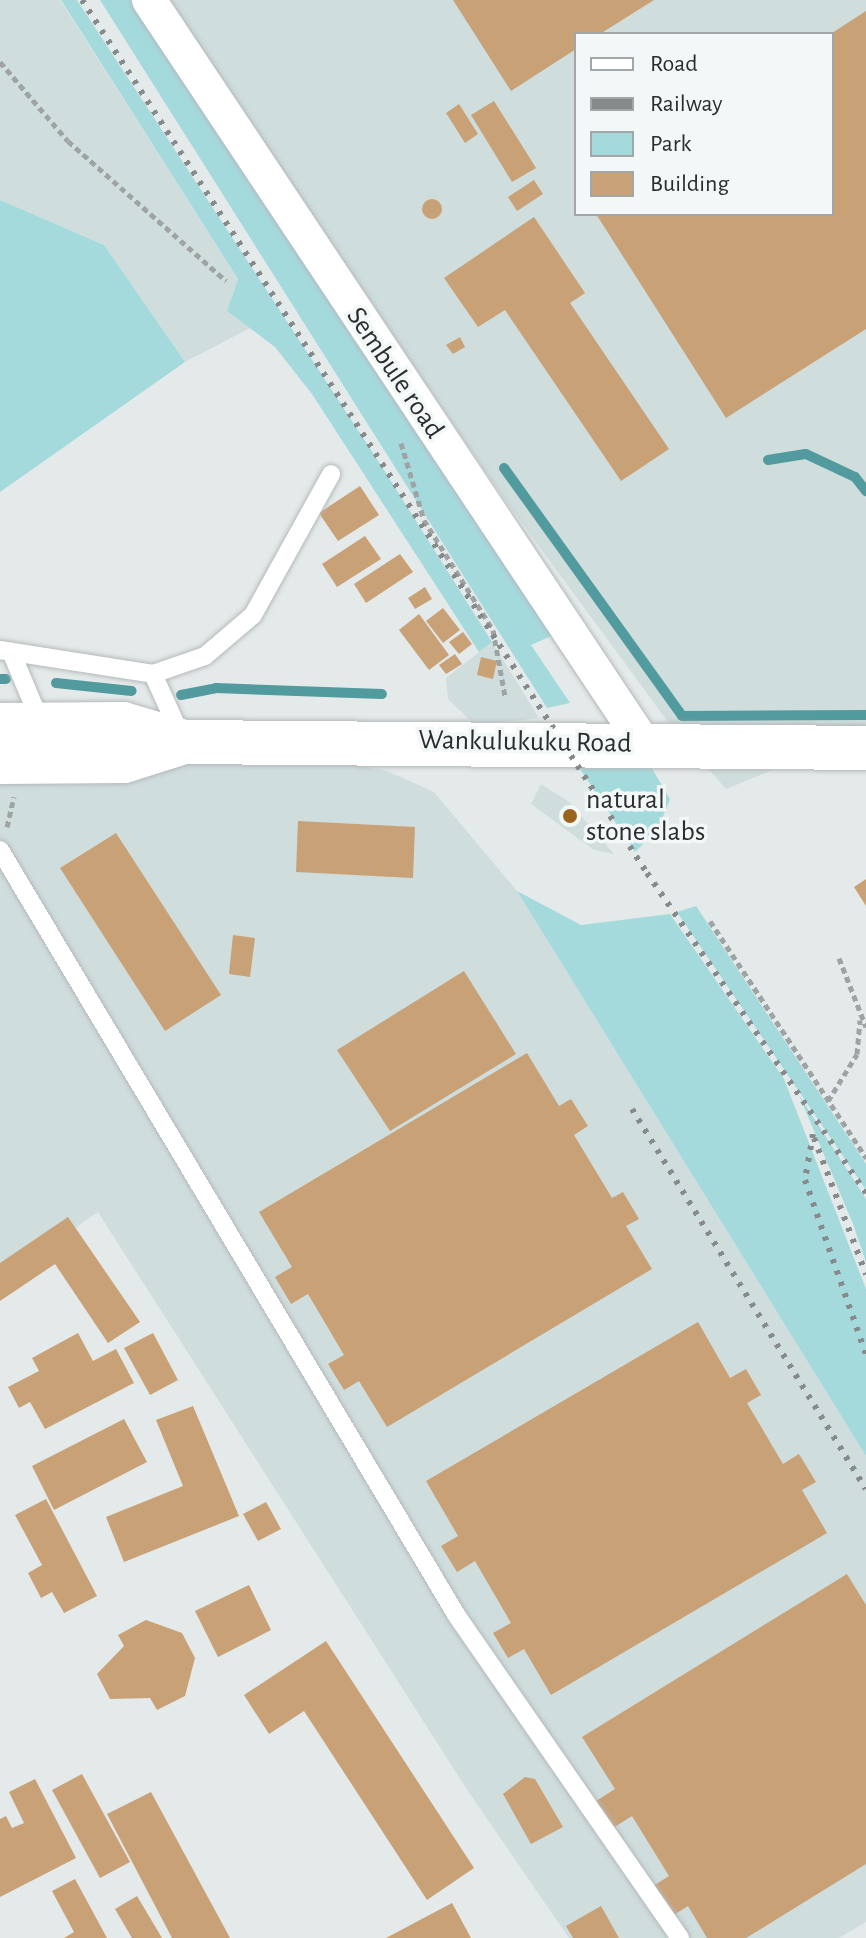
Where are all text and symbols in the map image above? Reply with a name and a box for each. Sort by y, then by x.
legend [574,32,834,216]
text: Road [650,52,698,76]
text: Railway [650,92,722,116]
text: Park [650,132,691,156]
text: Building [650,172,729,196]
street label: Sembule road [339,301,451,445]
street label: Wankulukuku Road [418,723,632,761]
place label: natural stone slabs [586,783,705,849]
marker: natural stone slabs [561,807,579,825]

